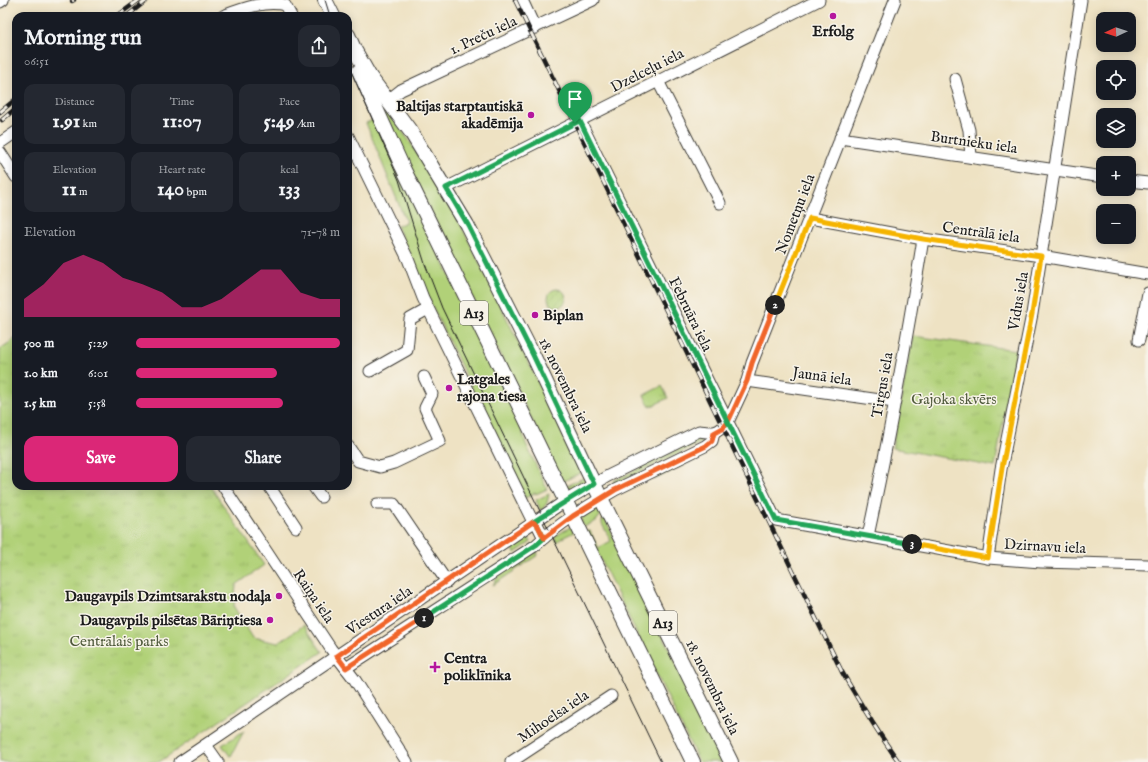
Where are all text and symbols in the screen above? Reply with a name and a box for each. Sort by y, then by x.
street label: 1. Preču iela [447,11,520,59]
marker: Erfolg [828,11,838,21]
north arrow [1096,12,1136,52]
map controls [1096,12,1136,244]
place label: Erfolg [812,22,855,41]
text: Morning run [24,24,142,52]
button: share [298,25,340,67]
street label: Dzelceļu iela [607,44,688,97]
text: 06:51 [24,53,49,70]
button: locate [1096,60,1136,100]
pin [558,82,592,123]
icon: arrive [564,88,586,110]
text: Distance [55,95,95,109]
text: Time [170,95,194,109]
text: Pace [279,95,300,109]
place label: Baltijas starptautiskā akadēmija [396,97,524,133]
button: layers [1096,108,1136,148]
text: 1.91 [52,109,80,134]
text: 11:07 [162,109,202,134]
text: 5:49 [264,109,295,134]
marker: Baltijas starptautiskā akadēmija [526,110,536,120]
text: km [80,117,97,131]
text: /km [295,117,315,131]
street label: Burtnieku iela [929,127,1019,158]
button: + [1096,156,1136,196]
text: Elevation [53,163,96,177]
text: Heart rate [159,163,205,177]
text: kcal [280,163,299,177]
street label: Nometņu iela [771,171,820,257]
text: 11 [62,177,77,202]
text: 140 [157,177,184,202]
text: 133 [278,177,301,202]
text: m [77,185,88,199]
text: bpm [184,185,207,199]
button: − [1096,204,1136,244]
street label: Centrālā iela [941,218,1021,247]
text: Elevation [24,224,76,241]
text: 71–78 m [301,224,340,241]
street label: Vidus iela [1004,270,1033,333]
street label: Februāra iela [664,274,717,355]
pin: 2 [765,295,785,315]
text: 2 [772,298,778,312]
road number: A13 [460,301,488,325]
place label: Biplan [543,306,584,325]
marker: Biplan [530,310,540,320]
text: 500 m [24,335,54,352]
text: 5:29 [88,335,108,352]
street label: 18. novembra iela [534,335,597,436]
street label: Tirgus iela [867,350,898,419]
street label: Jaunā iela [789,363,853,390]
text: 1.0 km [24,365,58,382]
text: 6:01 [88,365,108,382]
place label: Latgales rajona tiesa [457,370,527,406]
marker: Latgales rajona tiesa [444,383,454,393]
park label: Gajoka skvērs [911,390,997,409]
text: 1.5 km [24,395,56,412]
text: 5:58 [88,395,106,412]
button: Save [24,436,178,482]
button: Share [186,436,340,482]
pin: 3 [902,534,922,554]
street label: Dzirnavu iela [1004,535,1087,558]
text: 3 [910,537,914,551]
street label: Raiņa iela [289,566,339,627]
street label: Viestura iela [342,581,416,640]
place label: Daugavpils Dzimtsarakstu nodaļa [65,587,272,606]
marker: Daugavpils Dzimtsarakstu nodaļa [274,591,284,601]
pin: 1 [414,608,434,628]
place label: Daugavpils pilsētas Bāriņtiesa [80,611,263,630]
text: 1 [422,611,426,625]
road number: A13 [649,611,677,635]
marker: Daugavpils pilsētas Bāriņtiesa [265,615,275,625]
park label: Centrālais parks [69,632,169,651]
street label: 18. novembra iela [681,637,744,738]
place label: Centra poliklīnika [443,649,511,685]
marker: Centra poliklīnika [429,661,441,673]
street label: Mihoelsa iela [514,685,593,747]

